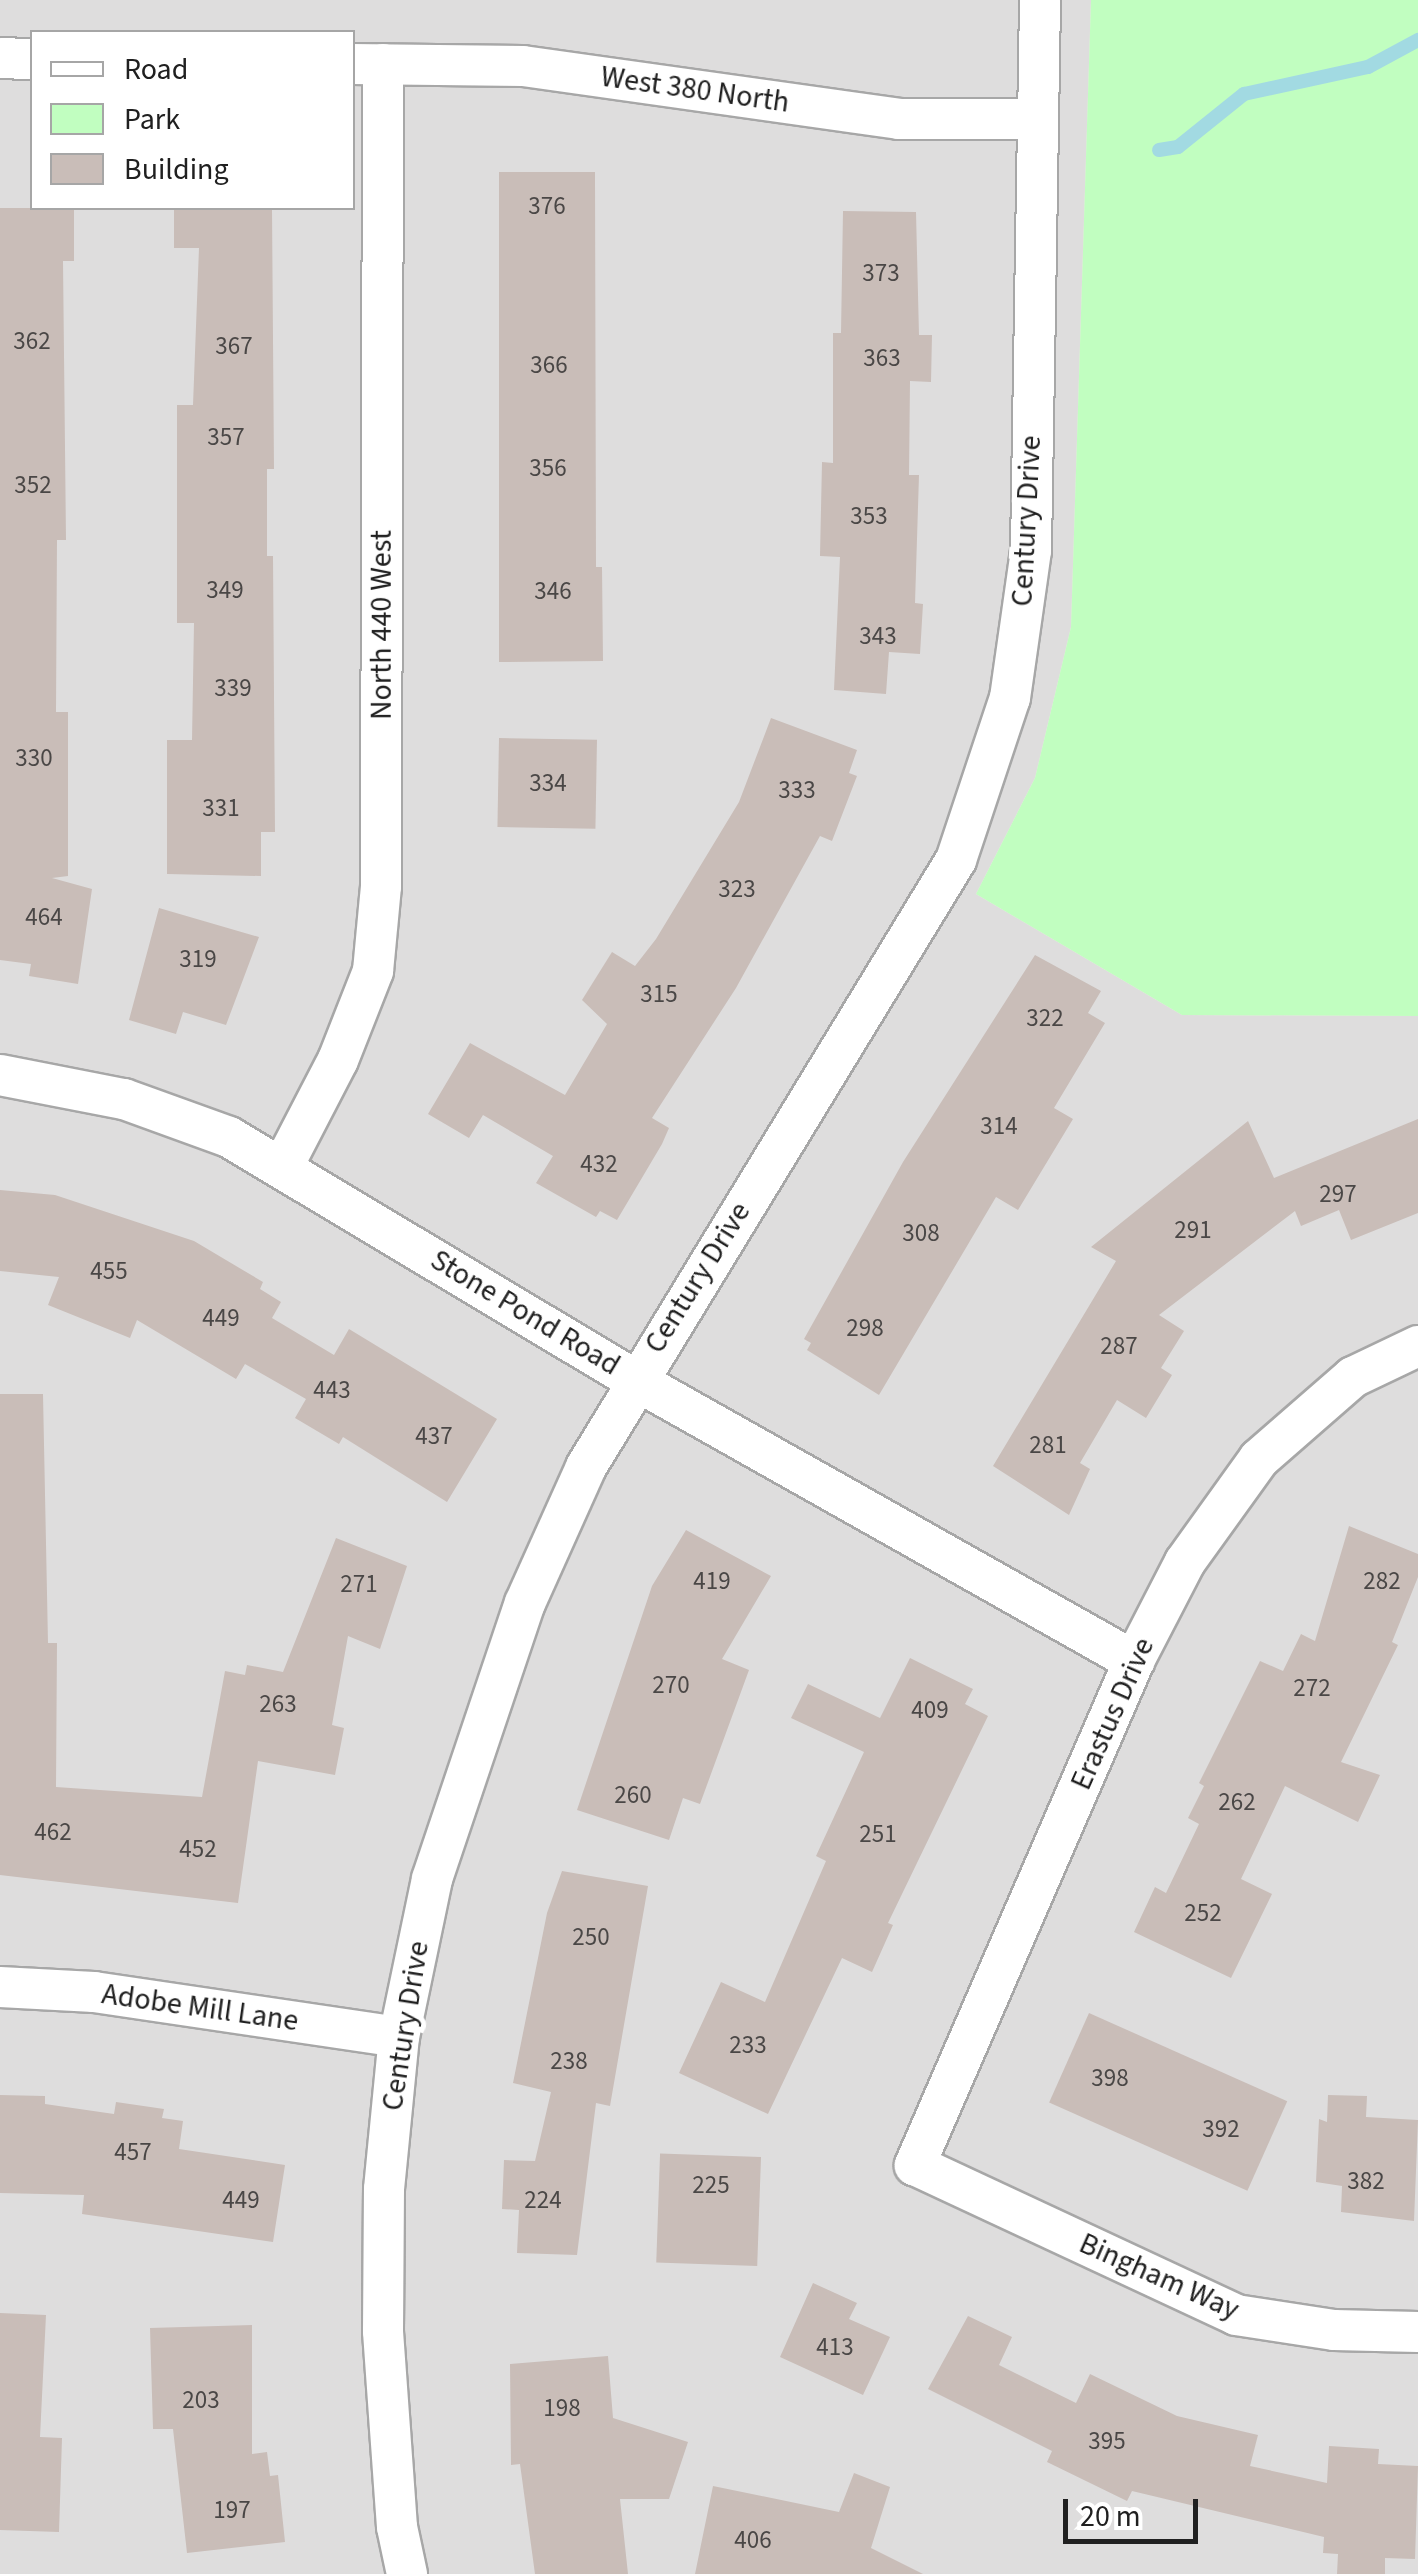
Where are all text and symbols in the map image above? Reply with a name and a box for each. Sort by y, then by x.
legend [30,30,355,210]
text: Road [124,48,188,91]
street label: West 380 North [598,59,792,121]
text: Park [124,98,180,141]
text: Building [124,148,229,191]
house number: 376 [528,191,566,221]
house number: 373 [862,258,900,288]
house number: 362 [13,326,51,356]
house number: 367 [215,331,253,361]
house number: 363 [863,343,901,373]
house number: 366 [530,350,568,380]
house number: 357 [207,422,245,452]
street label: Century Drive [1005,435,1049,607]
house number: 356 [529,453,567,483]
house number: 352 [14,470,52,500]
house number: 353 [850,501,888,531]
street label: North 440 West [364,530,400,720]
house number: 349 [206,575,244,605]
house number: 346 [534,576,572,606]
house number: 343 [859,621,897,651]
house number: 339 [214,673,252,703]
house number: 330 [15,743,53,773]
house number: 334 [529,768,567,798]
house number: 333 [778,775,816,805]
house number: 331 [202,793,240,823]
house number: 323 [718,874,756,904]
house number: 464 [25,902,63,932]
house number: 319 [179,944,217,974]
house number: 315 [640,979,678,1009]
house number: 322 [1026,1003,1064,1033]
house number: 314 [980,1111,1018,1141]
house number: 432 [580,1149,618,1179]
house number: 297 [1319,1179,1357,1209]
street label: Century Drive [637,1196,759,1360]
house number: 291 [1174,1215,1212,1245]
house number: 308 [902,1218,940,1248]
street label: Stone Pond Road [424,1242,626,1384]
house number: 455 [90,1256,128,1286]
house number: 449 [202,1303,240,1333]
house number: 298 [846,1313,884,1343]
house number: 287 [1100,1331,1138,1361]
house number: 443 [313,1375,351,1405]
house number: 437 [415,1421,453,1451]
house number: 281 [1029,1430,1067,1460]
house number: 419 [693,1566,731,1596]
house number: 282 [1363,1566,1401,1596]
house number: 271 [340,1569,378,1599]
street label: Erastus Drive [1063,1632,1163,1796]
house number: 270 [652,1670,690,1700]
house number: 272 [1293,1673,1331,1703]
house number: 263 [259,1689,297,1719]
house number: 409 [911,1695,949,1725]
house number: 260 [614,1780,652,1810]
house number: 262 [1218,1787,1256,1817]
house number: 462 [34,1817,72,1847]
house number: 251 [859,1819,897,1849]
house number: 452 [179,1834,217,1864]
house number: 252 [1184,1898,1222,1928]
house number: 250 [572,1922,610,1952]
street label: Century Drive [375,1939,437,2113]
street label: Adobe Mill Lane [99,1976,301,2040]
house number: 233 [729,2030,767,2060]
house number: 238 [550,2046,588,2076]
house number: 398 [1091,2063,1129,2093]
house number: 392 [1202,2114,1240,2144]
house number: 457 [114,2137,152,2167]
house number: 382 [1347,2166,1385,2196]
house number: 225 [692,2170,730,2200]
house number: 449 [222,2185,260,2215]
house number: 224 [524,2185,562,2215]
street label: Bingham Way [1074,2226,1244,2328]
house number: 413 [816,2332,854,2362]
house number: 203 [182,2385,220,2415]
house number: 198 [543,2393,581,2423]
house number: 395 [1088,2426,1126,2456]
scale bar [1068,2479,1203,2541]
house number: 197 [213,2495,251,2525]
text: 20 m [1080,2495,1141,2538]
house number: 406 [734,2525,772,2555]

